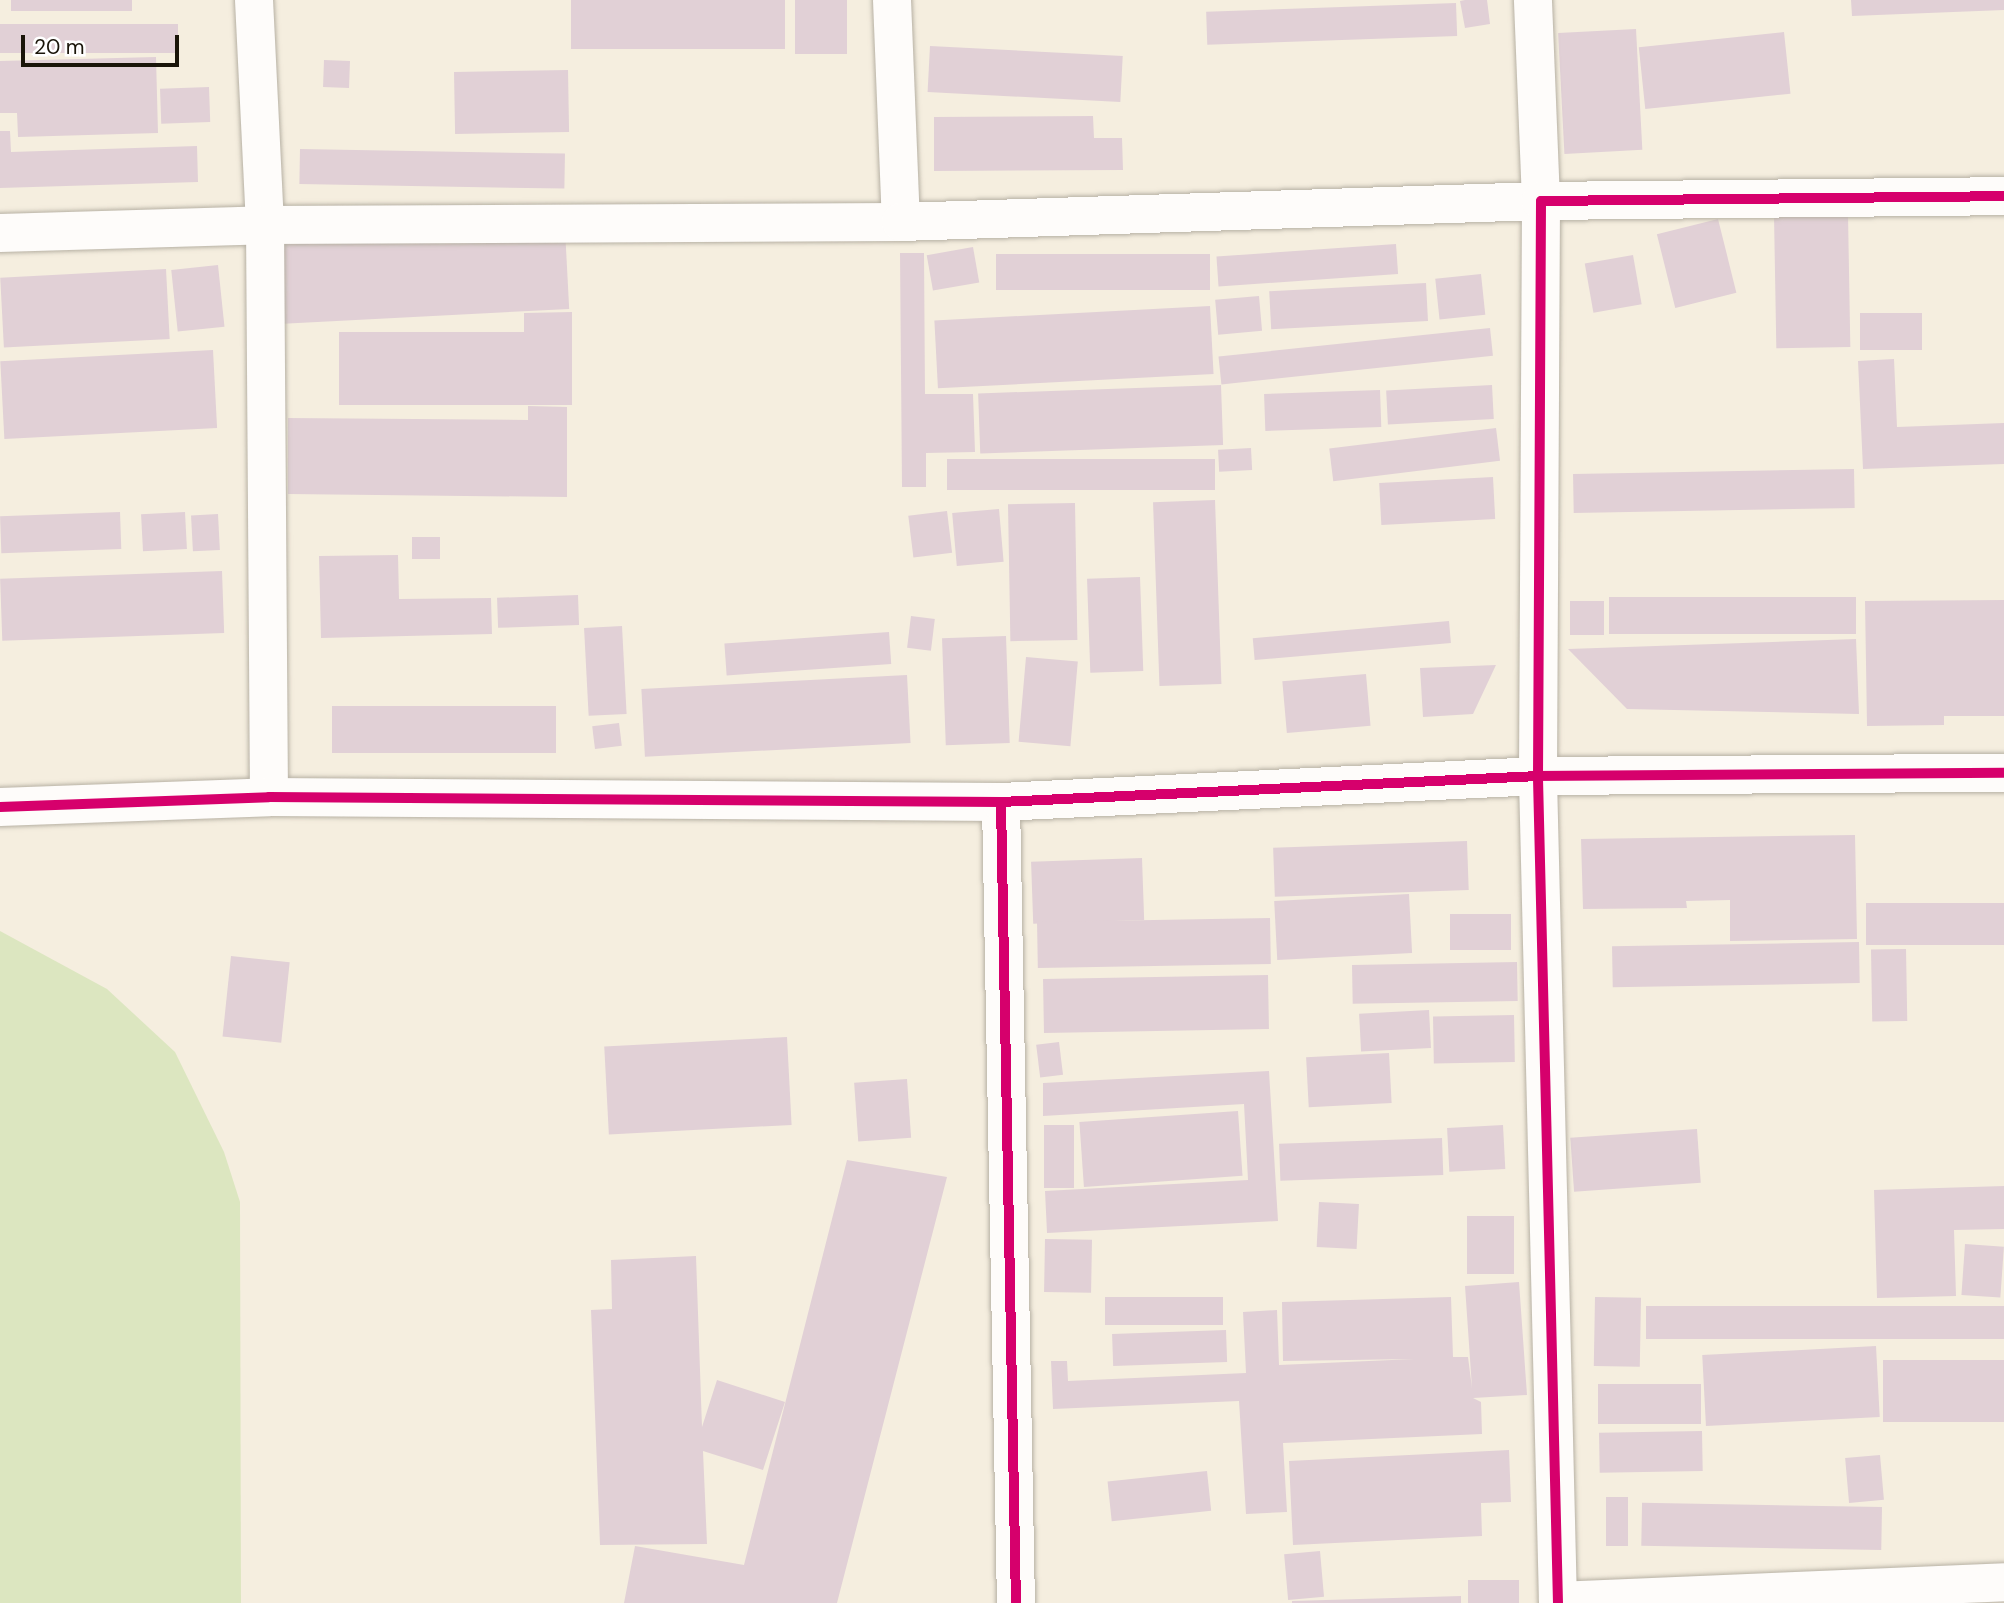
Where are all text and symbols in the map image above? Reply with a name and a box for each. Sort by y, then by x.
scale bar [24,21,182,65]
text: 20 m [34,33,85,61]

